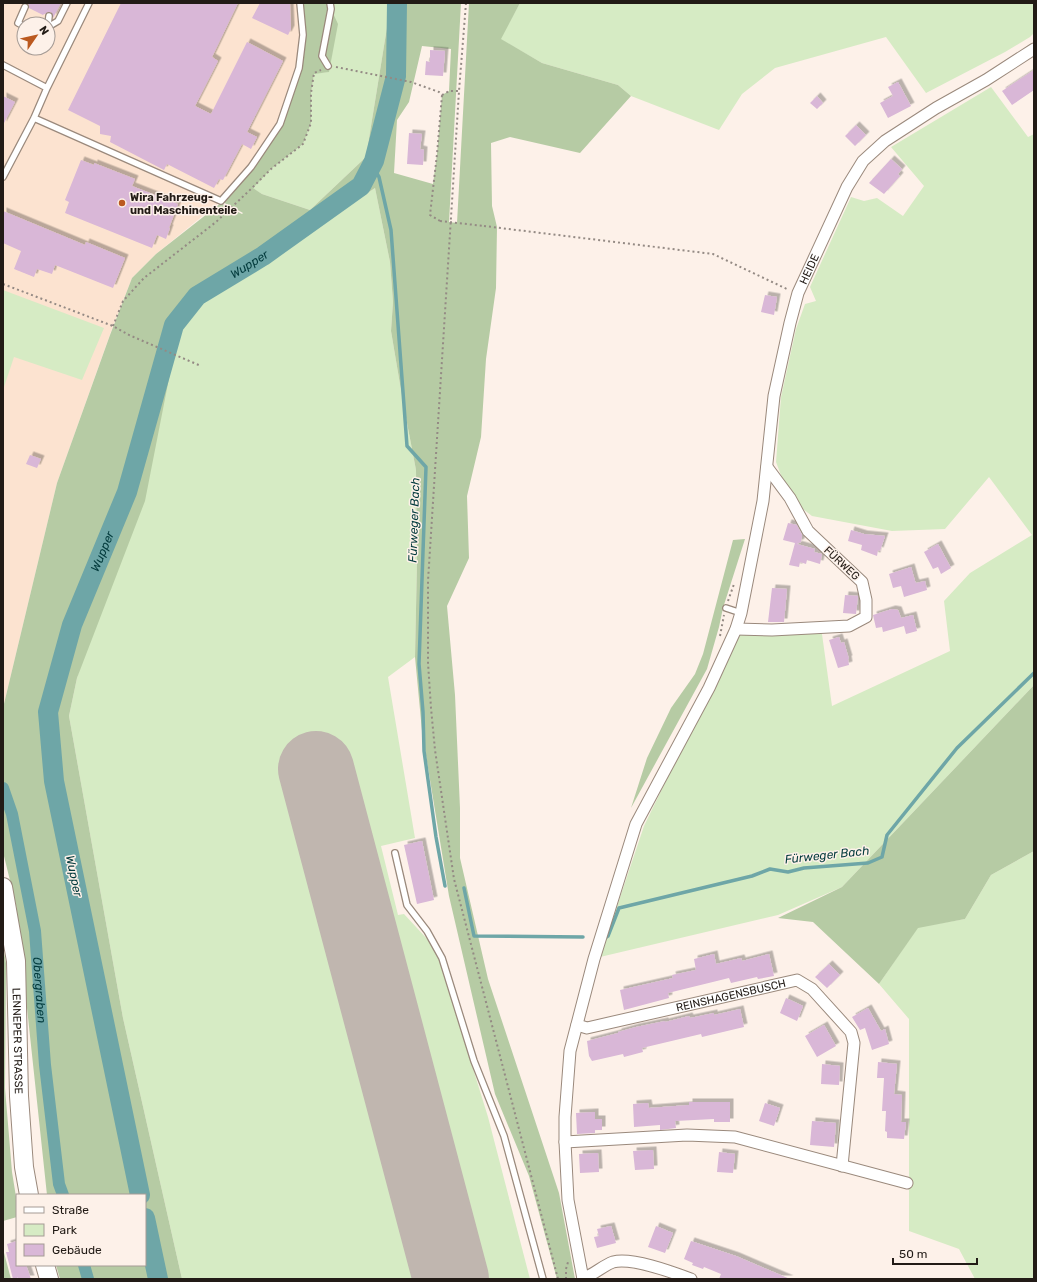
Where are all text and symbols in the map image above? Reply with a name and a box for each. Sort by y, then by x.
north arrow [16,16,56,56]
text: N [36,24,52,38]
place label: Wira Fahrzeug- und Maschinenteile [130,191,237,217]
marker: Wira Fahrzeug- und Maschinenteile [117,198,127,208]
water label: Wupper [228,247,272,281]
street label: HEIDE [797,252,822,286]
water label: Fürweger Bach [406,477,422,563]
water label: Wupper [88,529,117,574]
street label: FÜRWEG [821,544,862,583]
water label: Fürweger Bach [784,844,870,866]
water label: Wupper [63,854,85,898]
water label: Obergraben [30,956,49,1024]
street label: REINSHAGENSBUSCH [675,977,787,1014]
street label: LENNEPER STRASSE [10,987,25,1095]
legend [16,1194,146,1266]
text: Straße [52,1203,89,1217]
text: Park [52,1223,78,1237]
scale bar [893,1240,977,1266]
text: Gebäude [52,1243,102,1257]
text: 50 m [899,1247,927,1261]

